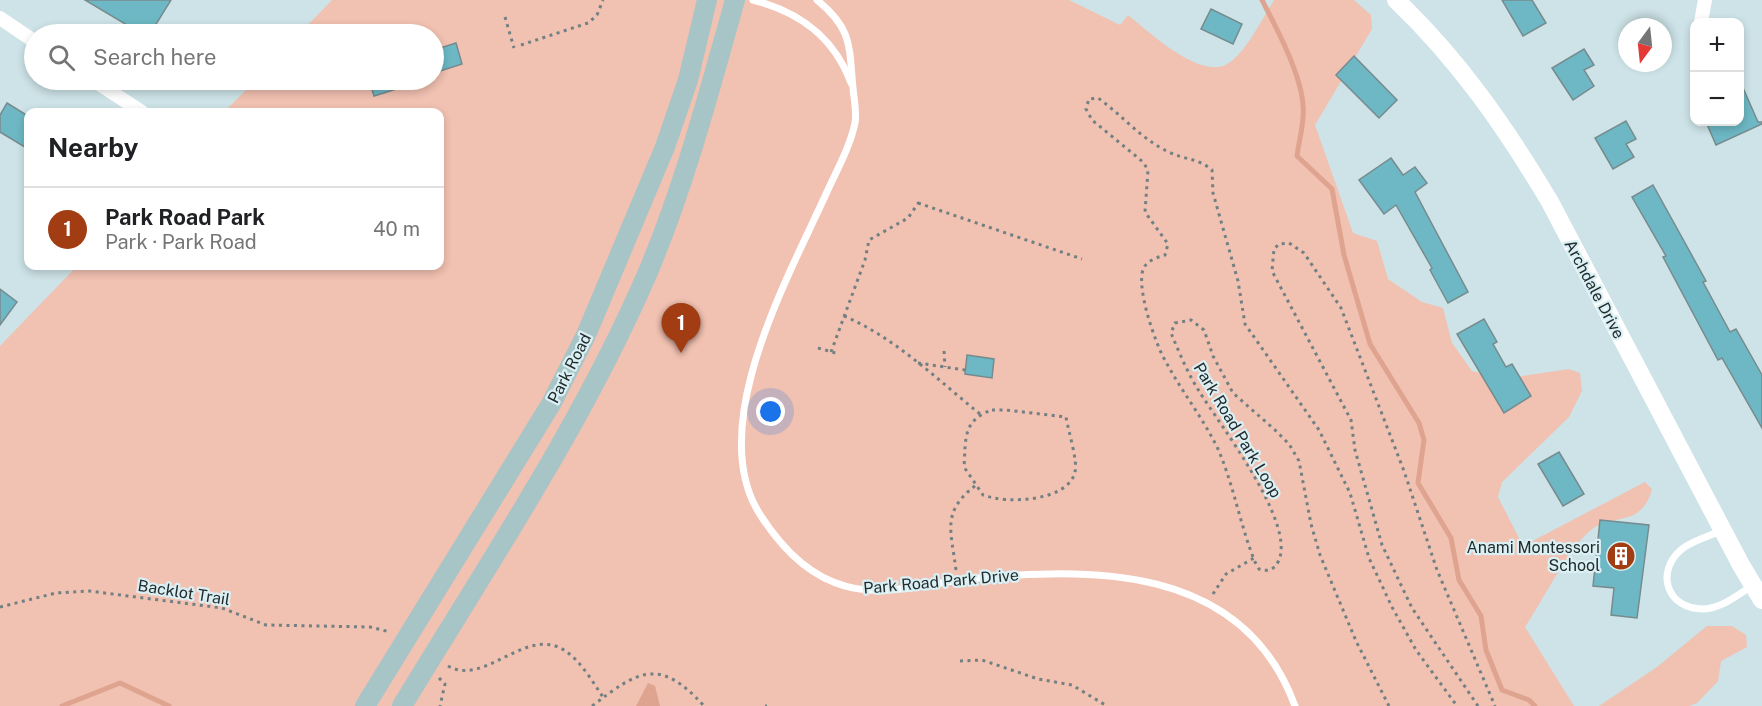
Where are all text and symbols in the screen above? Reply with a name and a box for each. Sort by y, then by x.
north arrow [1618,18,1672,72]
map controls [1690,18,1744,126]
button: + [1690,18,1744,72]
search box [24,24,444,90]
icon: search [45,41,78,74]
text: Search here [93,44,217,70]
button: − [1690,72,1744,126]
text: Nearby [48,132,138,163]
text: Park Road Park [105,204,265,230]
text: 1 [63,217,72,241]
text: 40 m [373,217,420,241]
text: Park · Park Road [105,230,257,254]
street label: Archdale Drive [1561,237,1629,342]
pin: 1 [662,304,700,353]
street label: Park Road [544,330,595,406]
street label: Park Road Park Loop [1190,359,1285,501]
your location [756,397,785,426]
place label: Anami Montessori School [1466,538,1600,575]
building icon: Anami Montessori School [1605,540,1637,572]
street label: Park Road Park Drive [862,565,1020,598]
street label: Backlot Trail [136,576,232,609]

